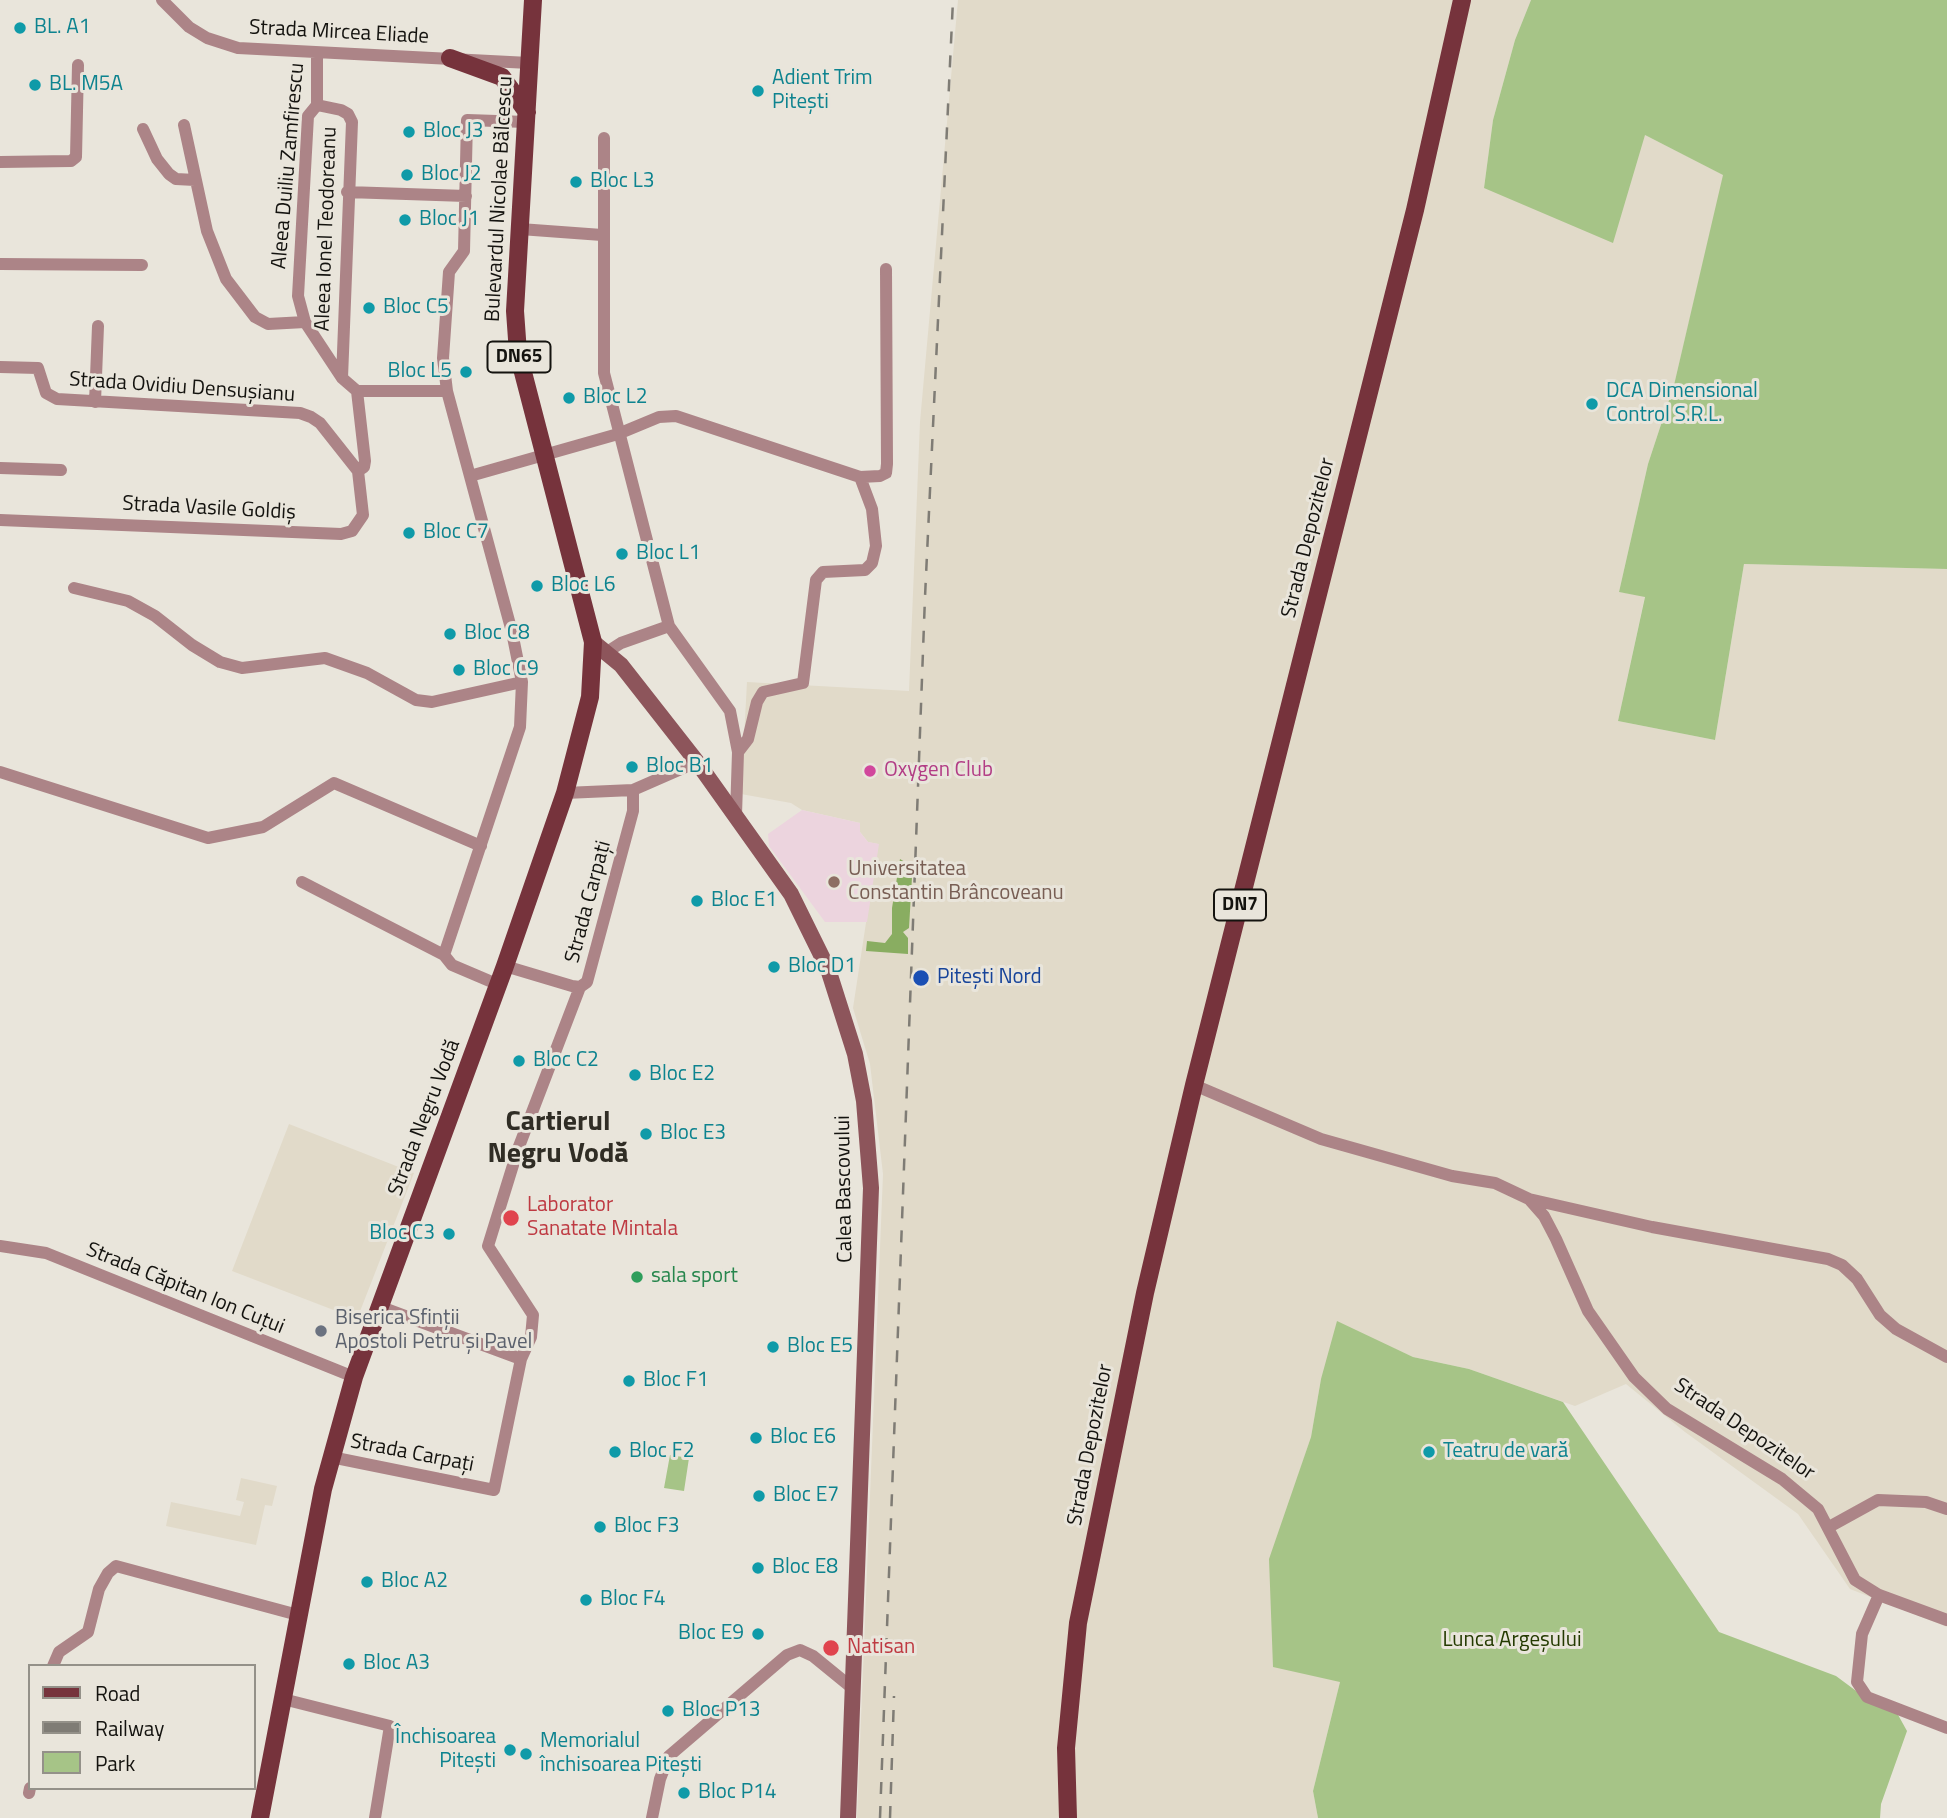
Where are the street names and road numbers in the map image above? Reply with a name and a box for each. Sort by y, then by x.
street label: Strada Mircea Eliade [248,16,430,50]
street label: Aleea Duiliu Zamfirescu [267,62,311,270]
street label: Bulevardul Nicolae Bălcescu [481,75,519,323]
street label: Aleea Ionel Teodoreanu [311,126,343,332]
road number: DN65 [488,342,550,372]
street label: Strada Ovidiu Densușianu [68,368,296,408]
street label: Strada Depozitelor [1277,455,1341,621]
street label: Strada Vasile Goldiș [122,492,296,526]
street label: Strada Carpați [561,838,617,966]
road number: DN7 [1214,890,1266,920]
street label: Strada Negru Vodă [384,1036,466,1200]
street label: Calea Bascovului [831,1115,859,1263]
street label: Strada Căpitan Ion Cuțui [82,1238,288,1340]
street label: Strada Depozitelor [1063,1362,1119,1528]
street label: Strada Depozitelor [1669,1374,1819,1486]
street label: Strada Carpați [348,1430,476,1478]

